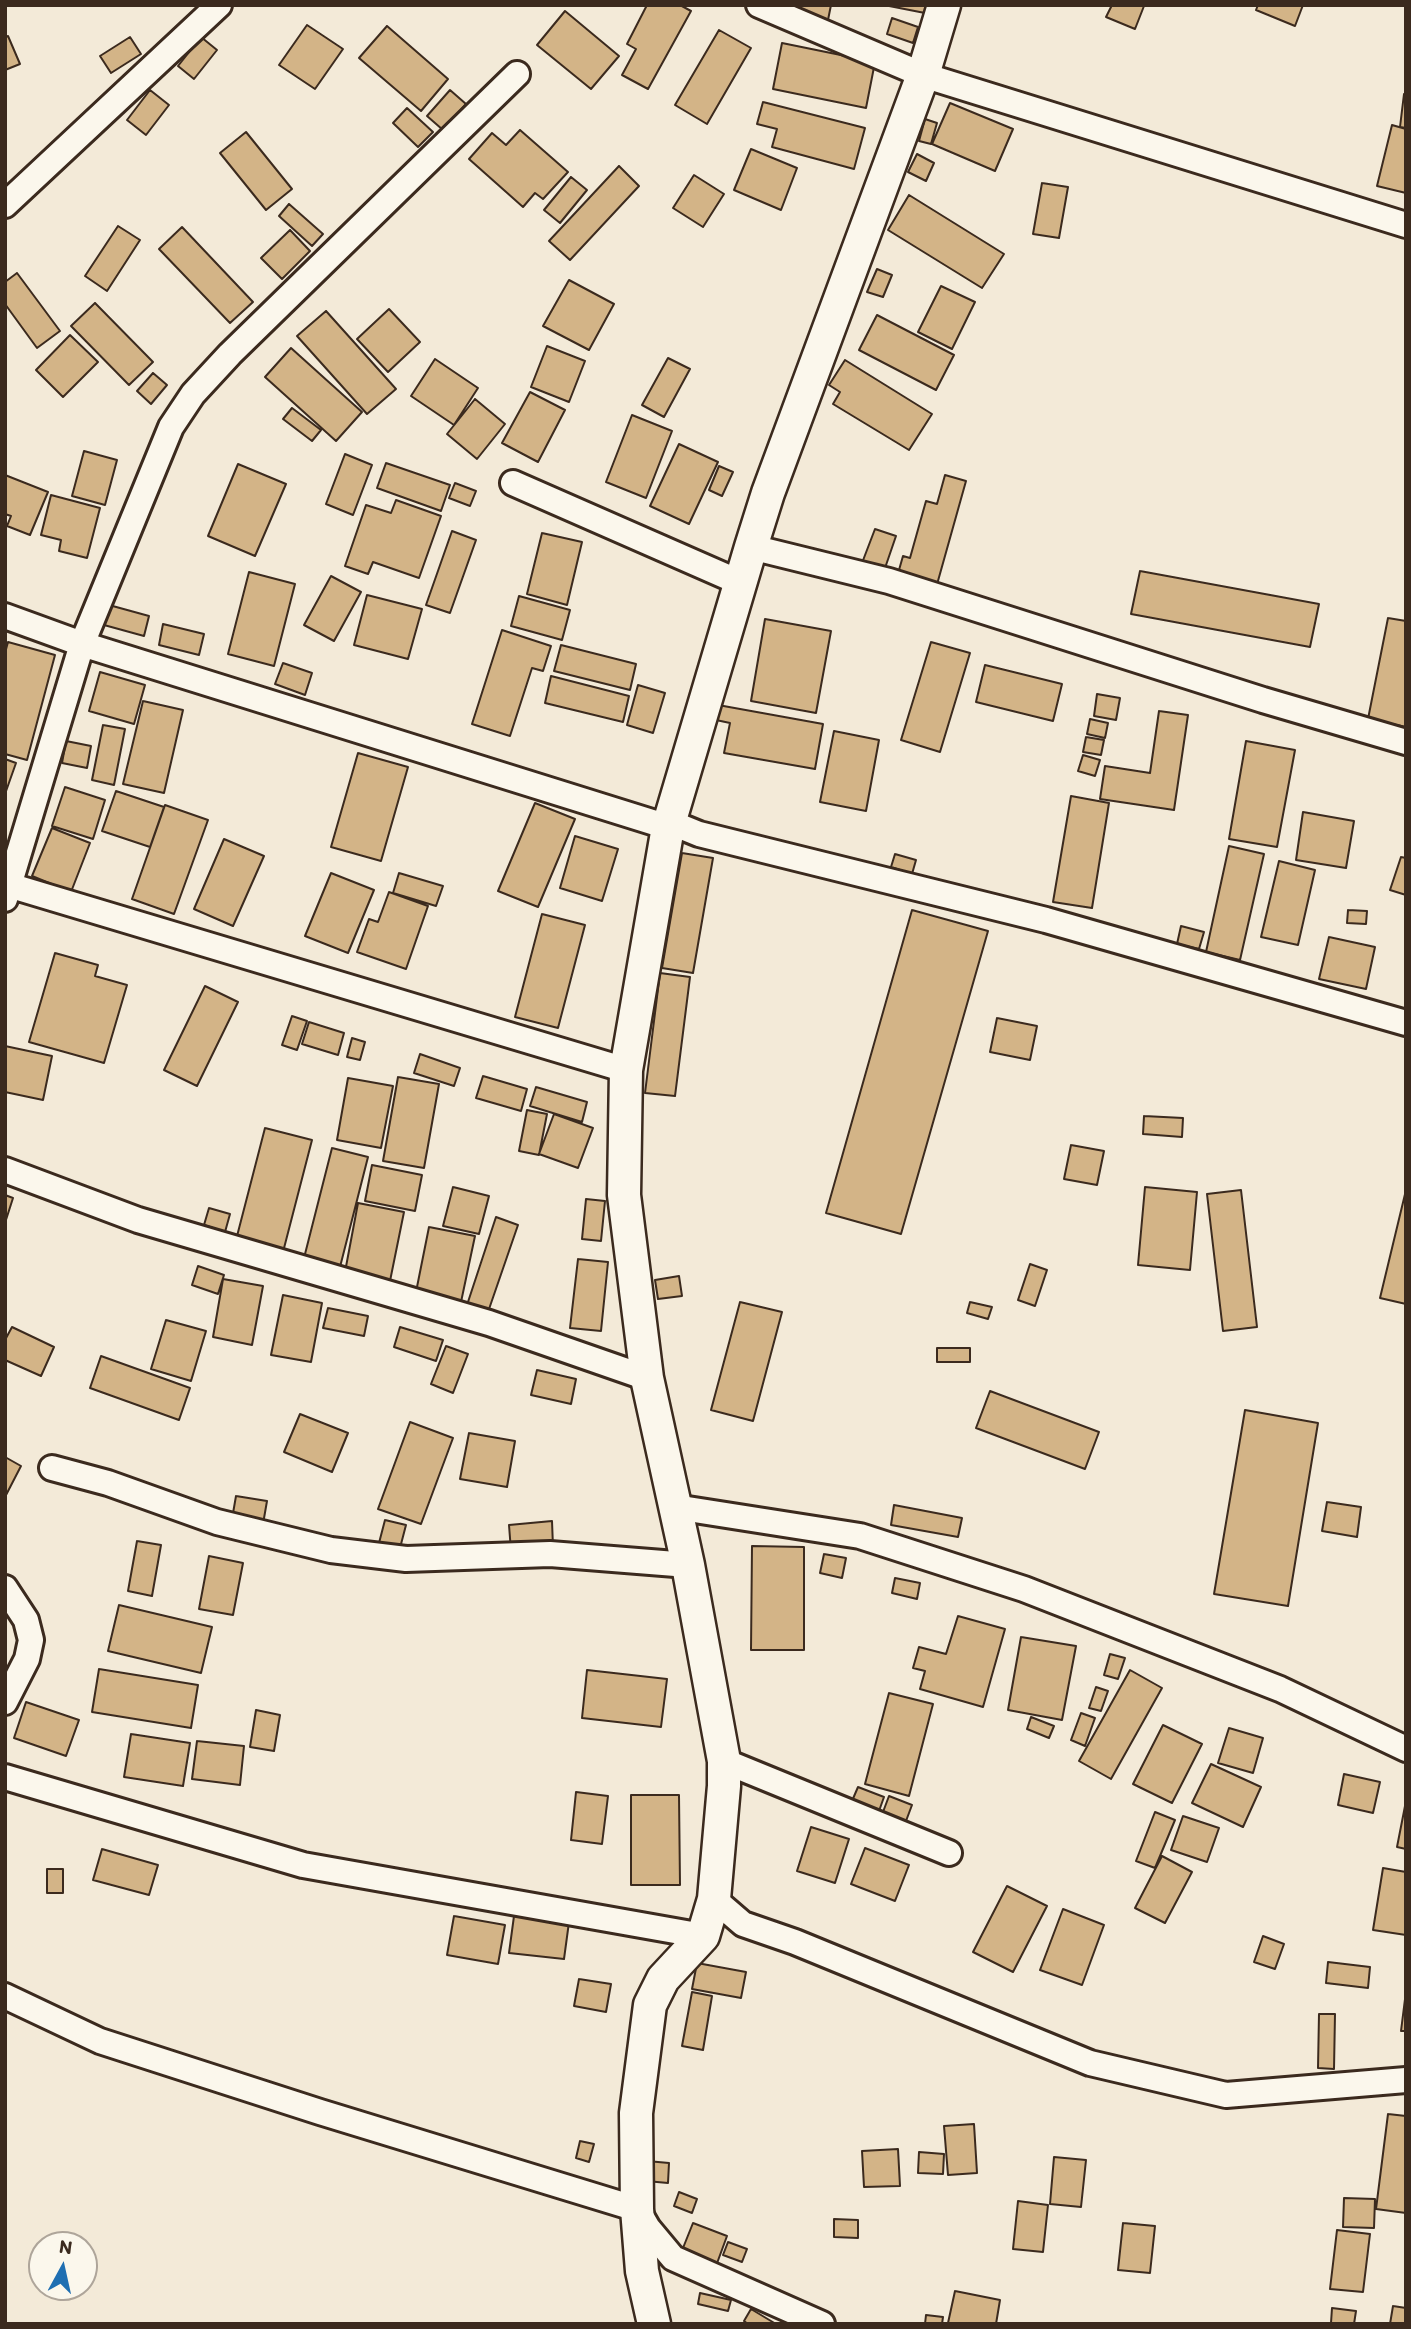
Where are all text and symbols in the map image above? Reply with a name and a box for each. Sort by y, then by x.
north arrow [28,2231,98,2301]
text: N [58,2234,74,2259]

